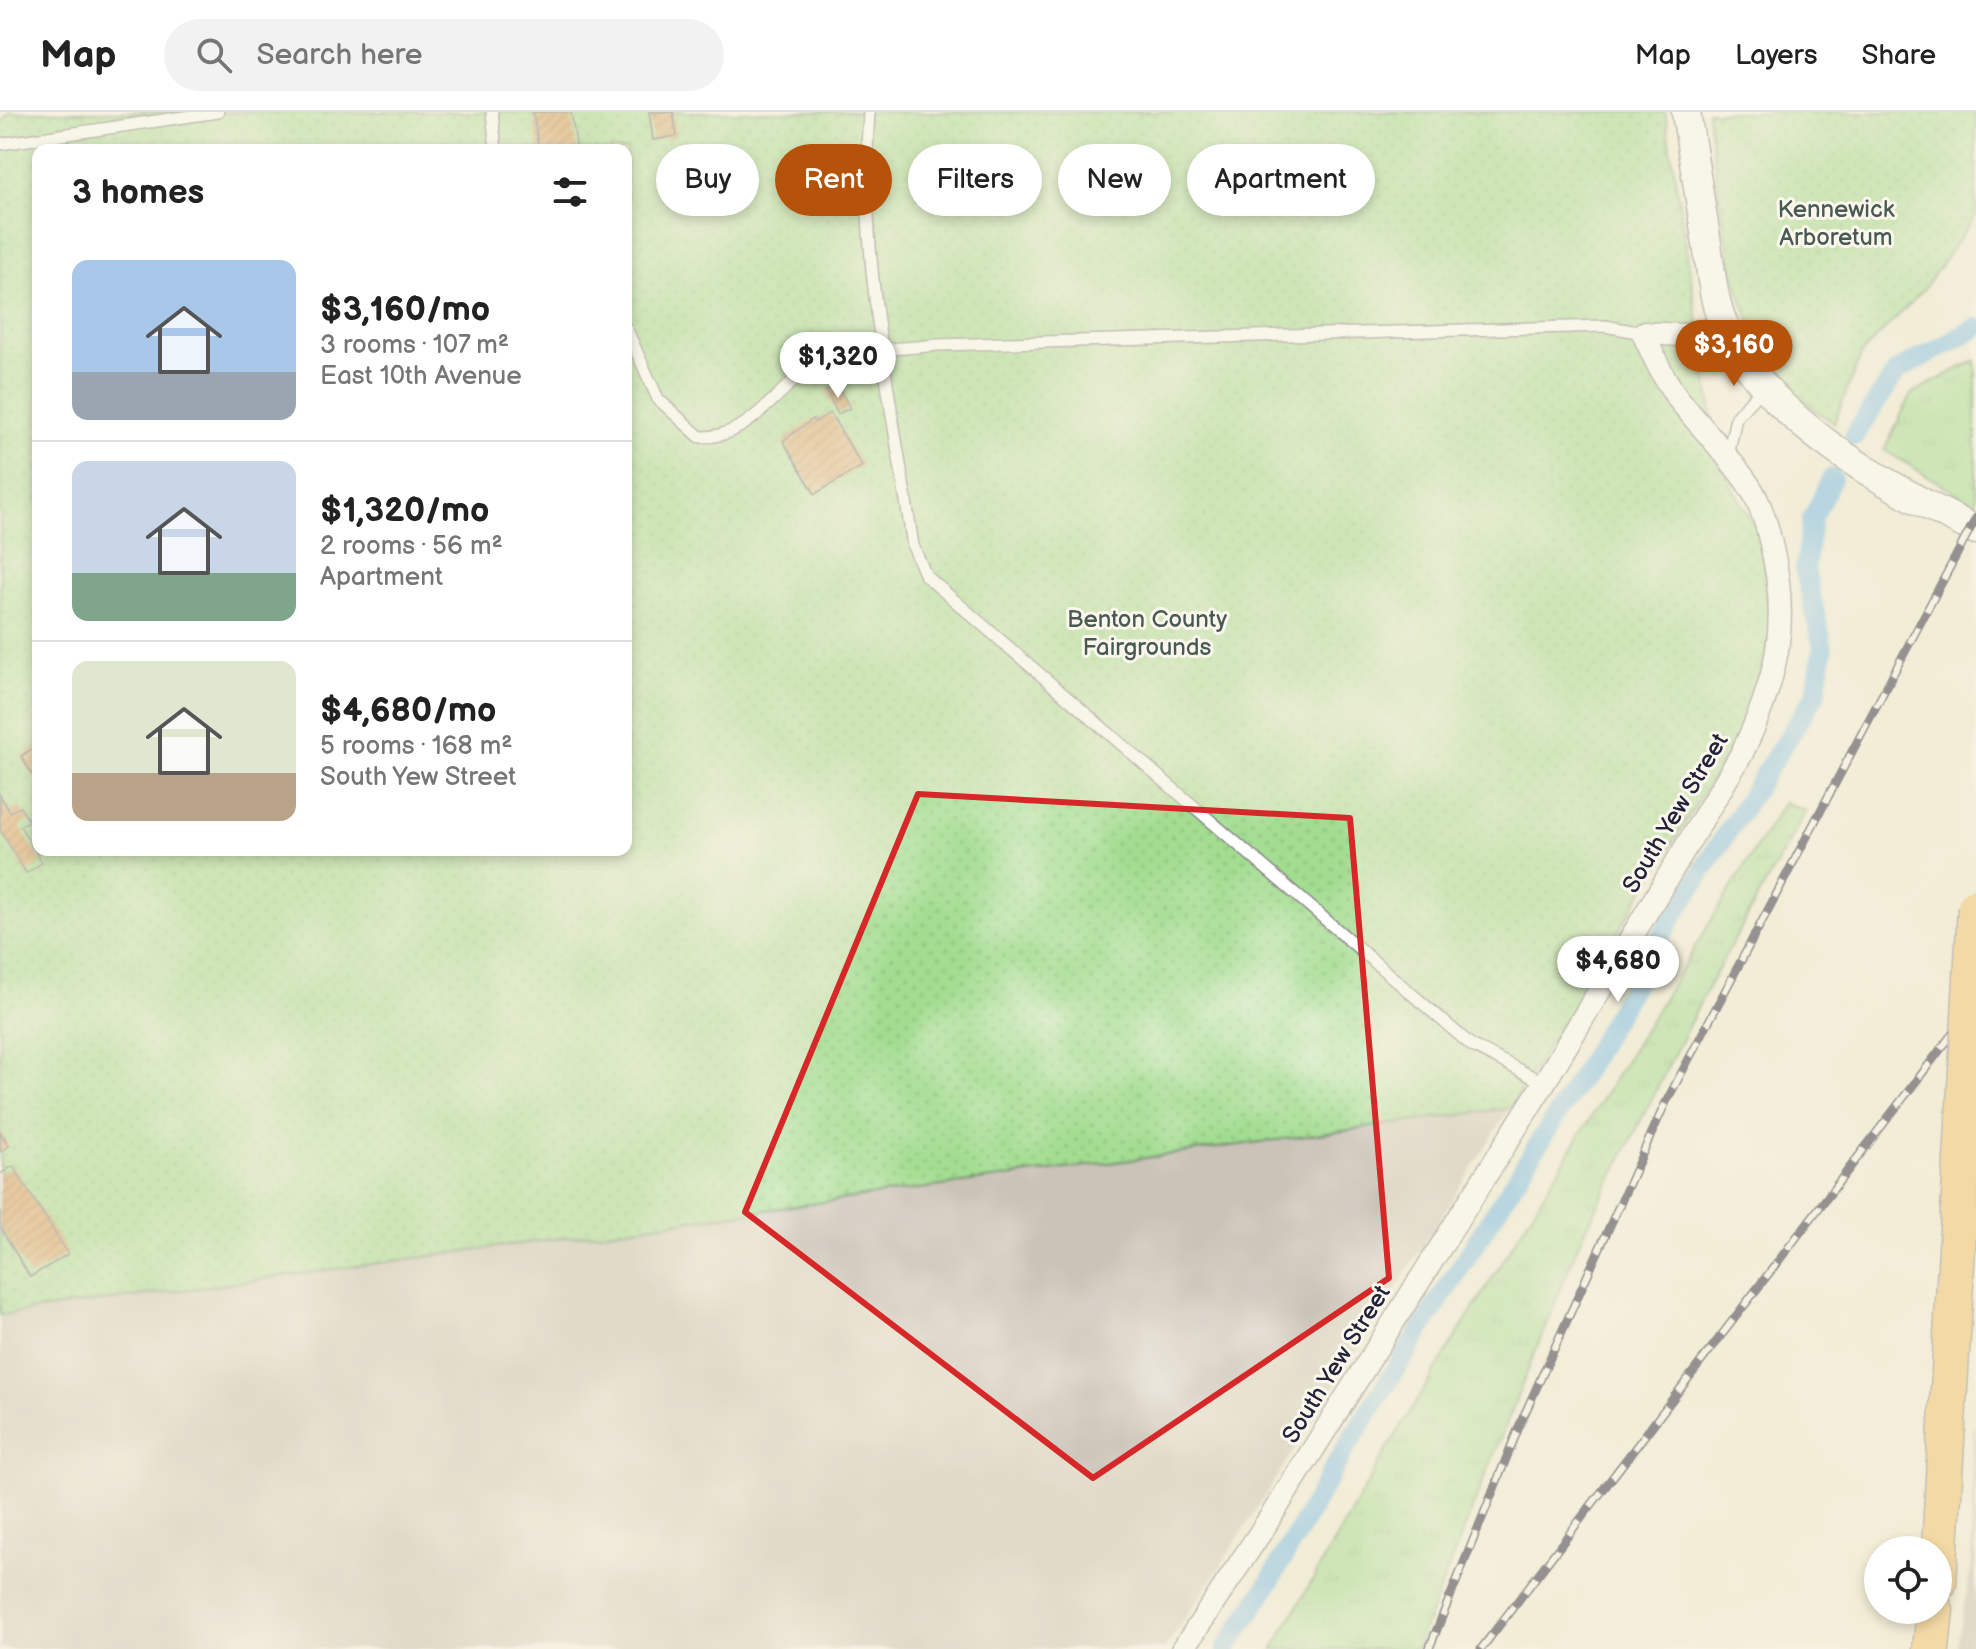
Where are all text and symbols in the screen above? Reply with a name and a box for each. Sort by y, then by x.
search box [164,19,724,91]
text: Map [40,33,116,78]
icon: search [192,33,236,77]
text: Search here [256,37,423,73]
text: Map [1635,39,1691,72]
text: Layers [1735,39,1818,72]
text: Share [1862,39,1936,72]
chip: Buy [656,144,759,216]
chip: Rent [775,144,892,216]
chip: Filters [908,144,1042,216]
chip: New [1058,144,1171,216]
chip: Apartment [1187,144,1375,216]
icon: filters [548,170,592,214]
text: 3 homes [72,172,204,213]
park label: Kennewick Arboretum [1778,195,1895,252]
text: $3,160/mo [320,289,490,330]
icon: home [136,292,232,388]
pin: $3,160 [1669,320,1799,388]
text: 3 rooms · 107 m² [320,330,509,361]
text: $3,160 [1694,330,1775,361]
pin: $1,320 [773,332,903,400]
text: $1,320 [798,342,878,373]
text: East 10th Avenue [320,361,522,392]
text: $1,320/mo [320,490,489,531]
icon: home [136,493,232,589]
text: 2 rooms · 56 m² [320,531,503,562]
text: Apartment [320,562,443,593]
park label: Benton County Fairgrounds [1067,605,1227,662]
text: $4,680/mo [320,690,497,731]
icon: home [136,693,232,789]
street label: South Yew Street [1616,728,1735,898]
text: 5 rooms · 168 m² [320,731,513,762]
text: South Yew Street [320,762,516,793]
pin: $4,680 [1553,936,1683,1004]
text: $4,680 [1575,946,1661,977]
street label: South Yew Street [1276,1279,1397,1449]
map controls [1864,1536,1952,1624]
button: locate [1864,1536,1952,1624]

